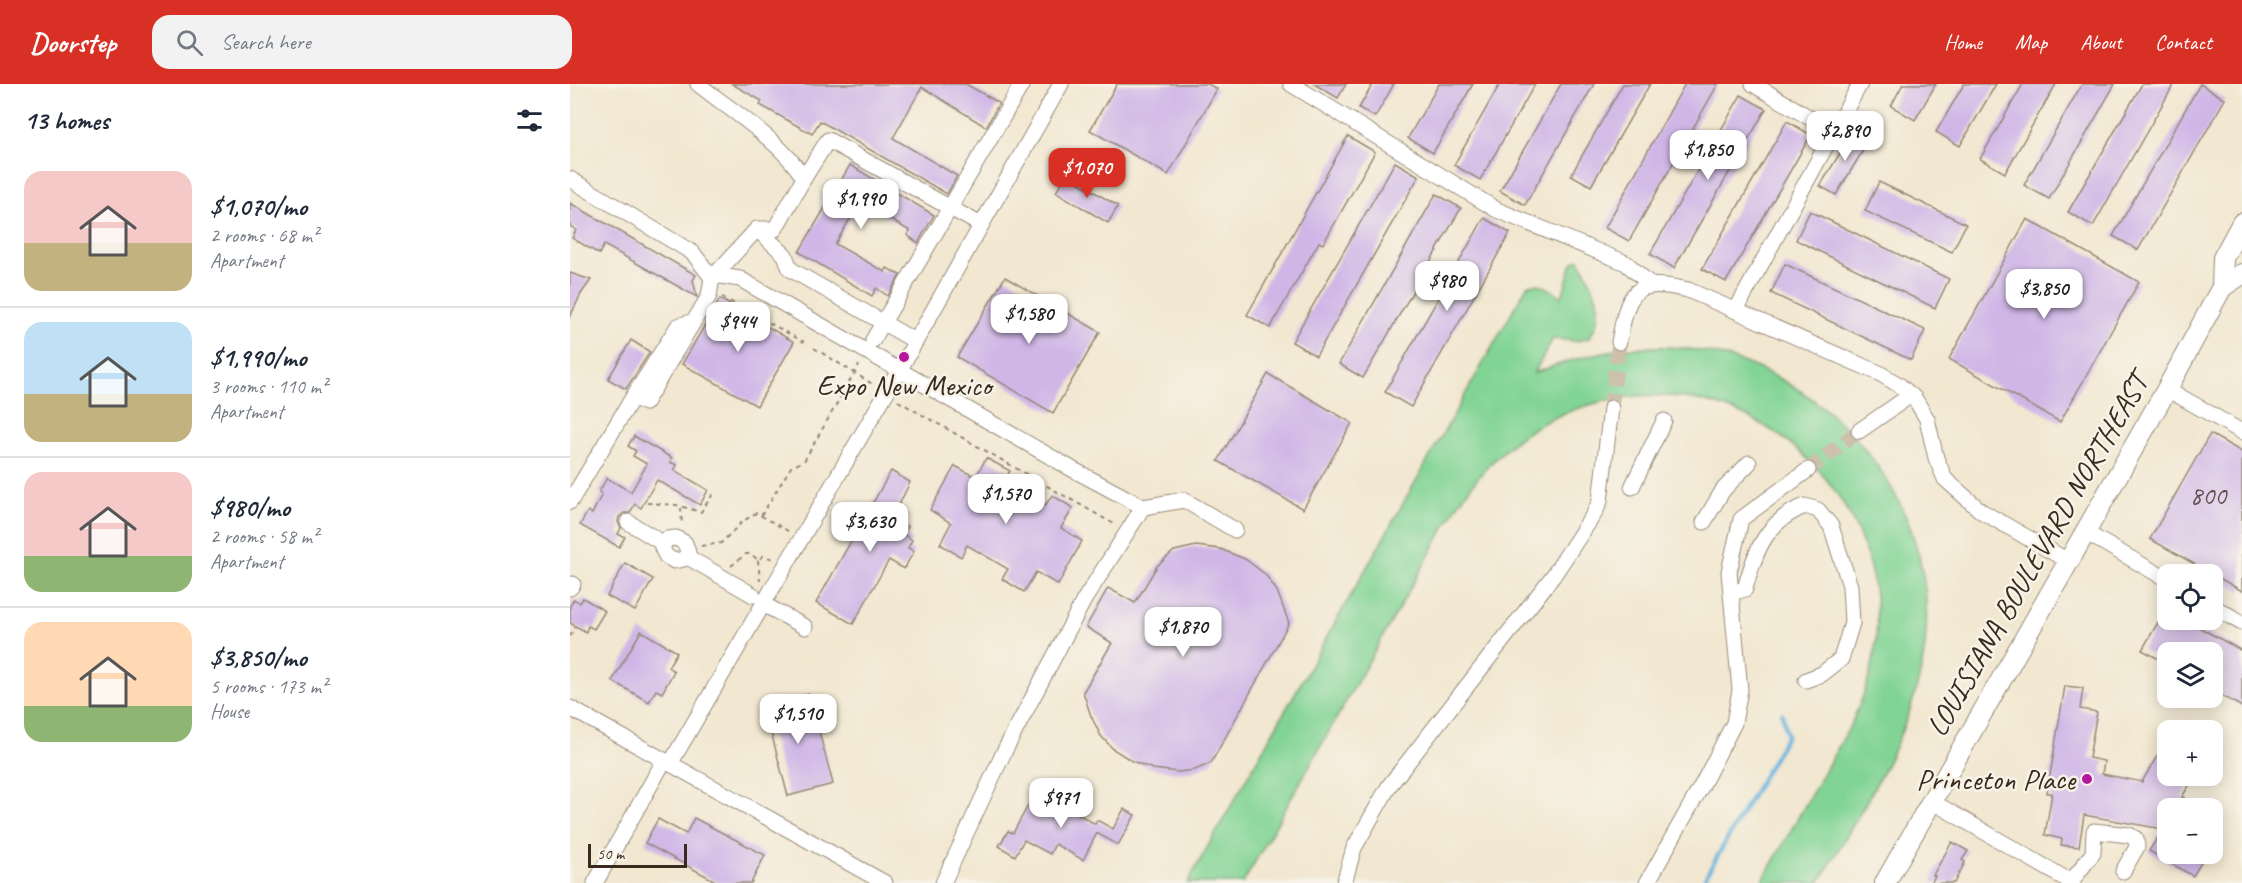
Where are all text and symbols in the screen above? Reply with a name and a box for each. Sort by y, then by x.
search box [152,15,572,69]
text: Doorstep [30,25,116,60]
icon: search [173,26,206,59]
text: Search here [221,28,311,56]
text: Home [1944,29,1982,55]
text: Map [2015,29,2047,55]
text: About [2080,29,2122,55]
text: Contact [2155,29,2212,55]
text: 13 homes [24,104,109,137]
icon: filters [513,104,546,137]
pin: $2,890 [1796,111,1894,162]
text: $2,890 [1821,118,1869,143]
pin: $1,850 [1659,130,1757,181]
text: $1,850 [1684,137,1732,162]
pin: $1,070 [1038,148,1136,199]
text: $1,070 [1063,155,1111,180]
pin: $1,990 [812,179,910,230]
text: $1,990 [837,186,885,211]
text: $1,070/mo [210,190,307,223]
icon: home [72,195,144,267]
text: 2 rooms · 68 m² [210,223,318,248]
text: Apartment [210,248,283,273]
pin: $980 [1411,261,1483,312]
text: $980 [1429,268,1465,293]
pin: $3,850 [1995,269,2093,320]
text: $3,850 [2020,276,2068,301]
pin: $1,580 [980,294,1078,345]
text: $1,580 [1005,301,1053,326]
pin: $944 [702,302,774,353]
text: $944 [720,309,756,334]
text: $1,990/mo [210,341,306,374]
icon: home [72,346,144,418]
marker: Expo New Mexico [897,350,911,364]
street label: LOUISIANA BOULEVARD NORTHEAST [1918,361,2160,743]
place label: Expo New Mexico [817,366,995,404]
text: 3 rooms · 110 m² [210,374,327,399]
text: Apartment [210,399,283,424]
pin: $1,570 [957,474,1055,525]
house number: 800 [2190,478,2228,512]
text: $1,570 [982,481,1030,506]
text: $980/mo [210,491,290,524]
icon: home [72,496,144,568]
pin: $3,630 [821,502,919,553]
text: $3,630 [845,509,895,534]
text: 2 rooms · 58 m² [210,524,318,549]
text: Apartment [210,549,283,574]
map controls [2157,564,2223,864]
button: locate [2157,564,2223,630]
pin: $1,870 [1134,607,1232,658]
text: $1,870 [1159,614,1207,639]
text: $3,850/mo [210,641,307,674]
button: layers [2157,642,2223,708]
icon: home [72,646,144,718]
text: 5 rooms · 173 m² [210,674,327,699]
pin: $1,510 [749,694,847,745]
text: House [210,699,249,724]
text: $1,510 [774,701,822,726]
button: + [2157,720,2223,786]
place label: Princeton Place [1916,760,2077,798]
marker: Princeton Place [2080,772,2094,786]
pin: $971 [1025,778,1097,829]
text: $971 [1043,785,1079,810]
button: − [2157,798,2223,864]
scale bar [588,841,687,868]
text: 50 m [597,844,624,864]

